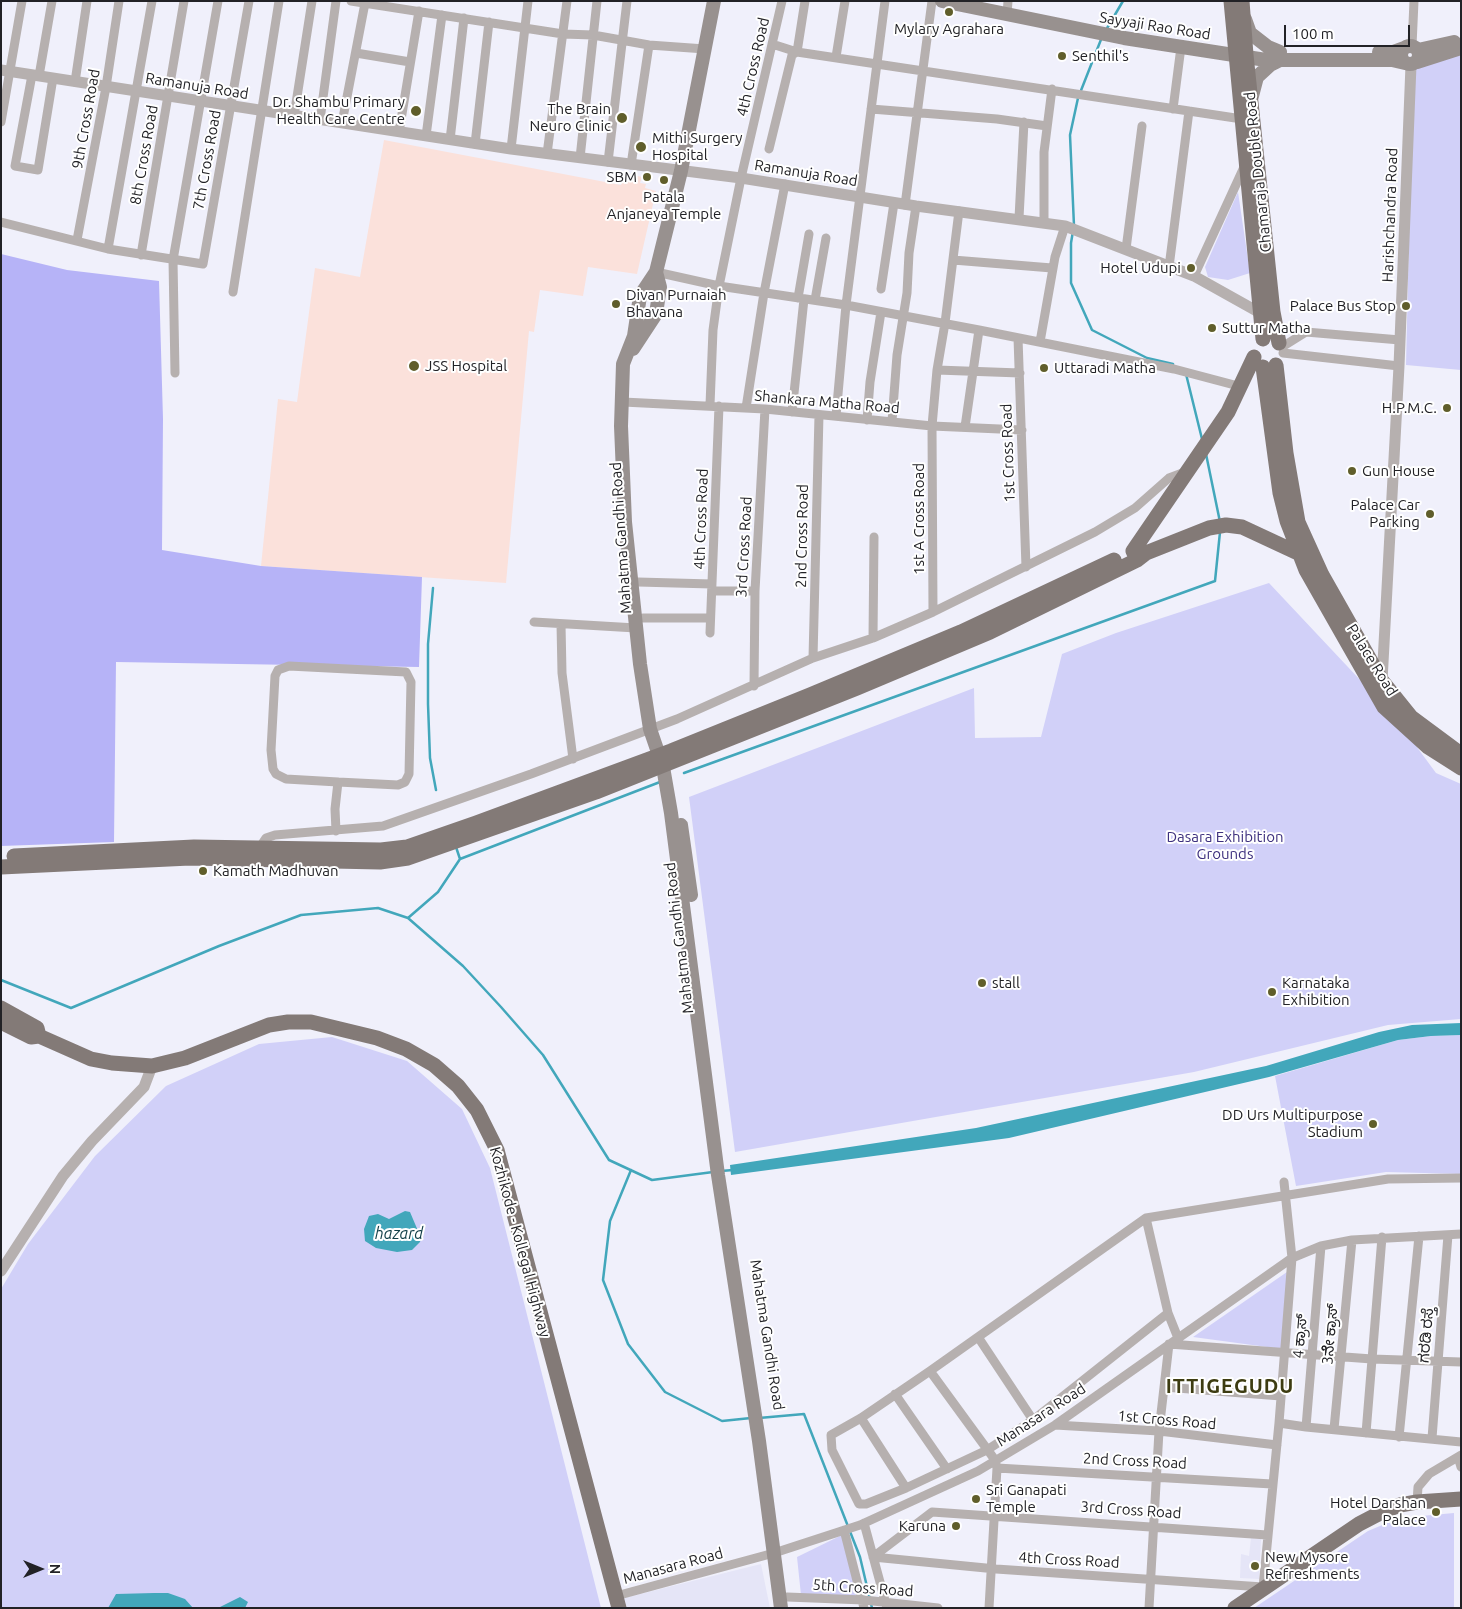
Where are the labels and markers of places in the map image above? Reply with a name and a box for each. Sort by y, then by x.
marker: Mylary Agrahara [943,6,955,18]
place label: Mylary Agrahara [894,20,1004,38]
place label: Senthil's [1072,47,1129,65]
marker: Senthil's [1056,50,1068,62]
place label: Dr. Shambu Primary Health Care Centre [272,93,405,128]
place label: The Brain Neuro Clinic [530,100,611,135]
marker: Dr. Shambu Primary Health Care Centre [409,104,423,118]
marker: The Brain Neuro Clinic [615,111,629,125]
place label: Mithi Surgery Hospital [652,129,742,164]
marker: Mithi Surgery Hospital [634,140,648,154]
place label: SBM [607,168,637,186]
marker: SBM [641,171,653,183]
marker: Patala Anjaneya Temple [658,174,670,186]
place label: Patala Anjaneya Temple [607,188,721,223]
place label: Hotel Udupi [1100,259,1181,277]
marker: Hotel Udupi [1185,262,1197,274]
place label: Divan Purnaiah Bhavana [626,286,727,321]
place label: Palace Bus Stop [1290,297,1396,315]
marker: Divan Purnaiah Bhavana [610,298,622,310]
marker: Palace Bus Stop [1400,300,1412,312]
place label: Suttur Matha [1222,319,1311,337]
marker: Suttur Matha [1206,322,1218,334]
place label: JSS Hospital [425,357,507,375]
marker: JSS Hospital [407,359,421,373]
place label: Uttaradi Matha [1054,359,1156,377]
marker: Uttaradi Matha [1038,362,1050,374]
place label: H.P.M.C. [1382,399,1437,417]
marker: H.P.M.C. [1441,402,1453,414]
place label: Gun House [1362,462,1435,480]
marker: Gun House [1346,465,1358,477]
place label: Palace Car Parking [1351,496,1420,531]
marker: Palace Car Parking [1424,508,1436,520]
place label: Kamath Madhuvan [213,862,339,880]
marker: Kamath Madhuvan [197,865,209,877]
place label: stall [992,974,1020,992]
place label: Karnataka Exhibition [1282,974,1350,1009]
marker: stall [976,977,988,989]
marker: Karnataka Exhibition [1266,986,1278,998]
place label: DD Urs Multipurpose Stadium [1222,1106,1363,1141]
marker: DD Urs Multipurpose Stadium [1367,1118,1379,1130]
place label: Sri Ganapati Temple [986,1481,1067,1516]
marker: Sri Ganapati Temple [970,1493,982,1505]
place label: Hotel Darshan Palace [1330,1494,1426,1529]
marker: Hotel Darshan Palace [1430,1506,1442,1518]
place label: Karuna [899,1517,946,1535]
marker: Karuna [950,1520,962,1532]
place label: New Mysore Refreshments [1265,1548,1360,1583]
marker: New Mysore Refreshments [1249,1560,1261,1572]

